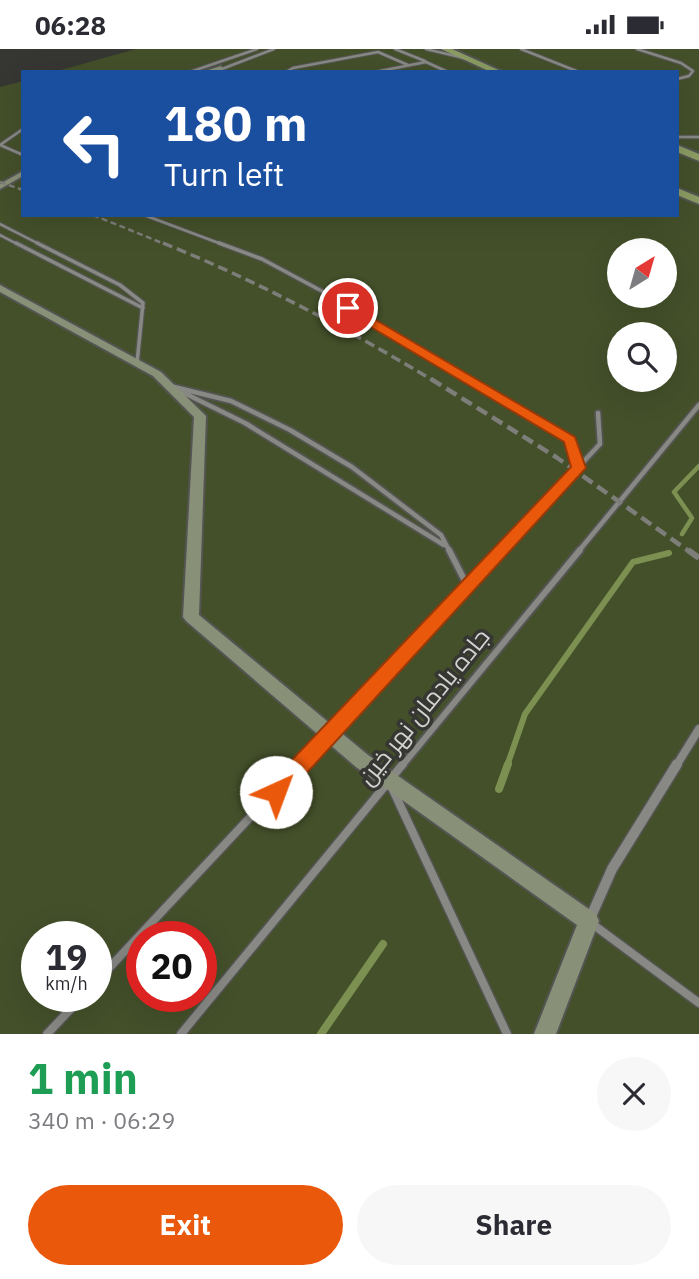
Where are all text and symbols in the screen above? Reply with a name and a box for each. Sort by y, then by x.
text: 06:28 [35,8,106,42]
text: 180 m [164,91,308,154]
icon: left [49,98,140,189]
text: Turn left [164,153,284,195]
north arrow [607,238,677,308]
map controls [607,238,677,392]
pin [318,278,378,338]
icon: arrive [329,289,367,327]
button: search [607,322,677,392]
street label: جاده یادمان نهر خین [350,621,496,791]
position arrow [239,755,313,829]
speed limit sign: 20 [126,921,217,1012]
text: 19 [45,934,88,980]
text: km/h [45,972,88,995]
text: 1 min [28,1051,138,1106]
button: close [597,1057,671,1131]
text: 340 m · 06:29 [28,1105,175,1135]
button: Exit [28,1185,343,1265]
button: Share [357,1185,671,1265]

